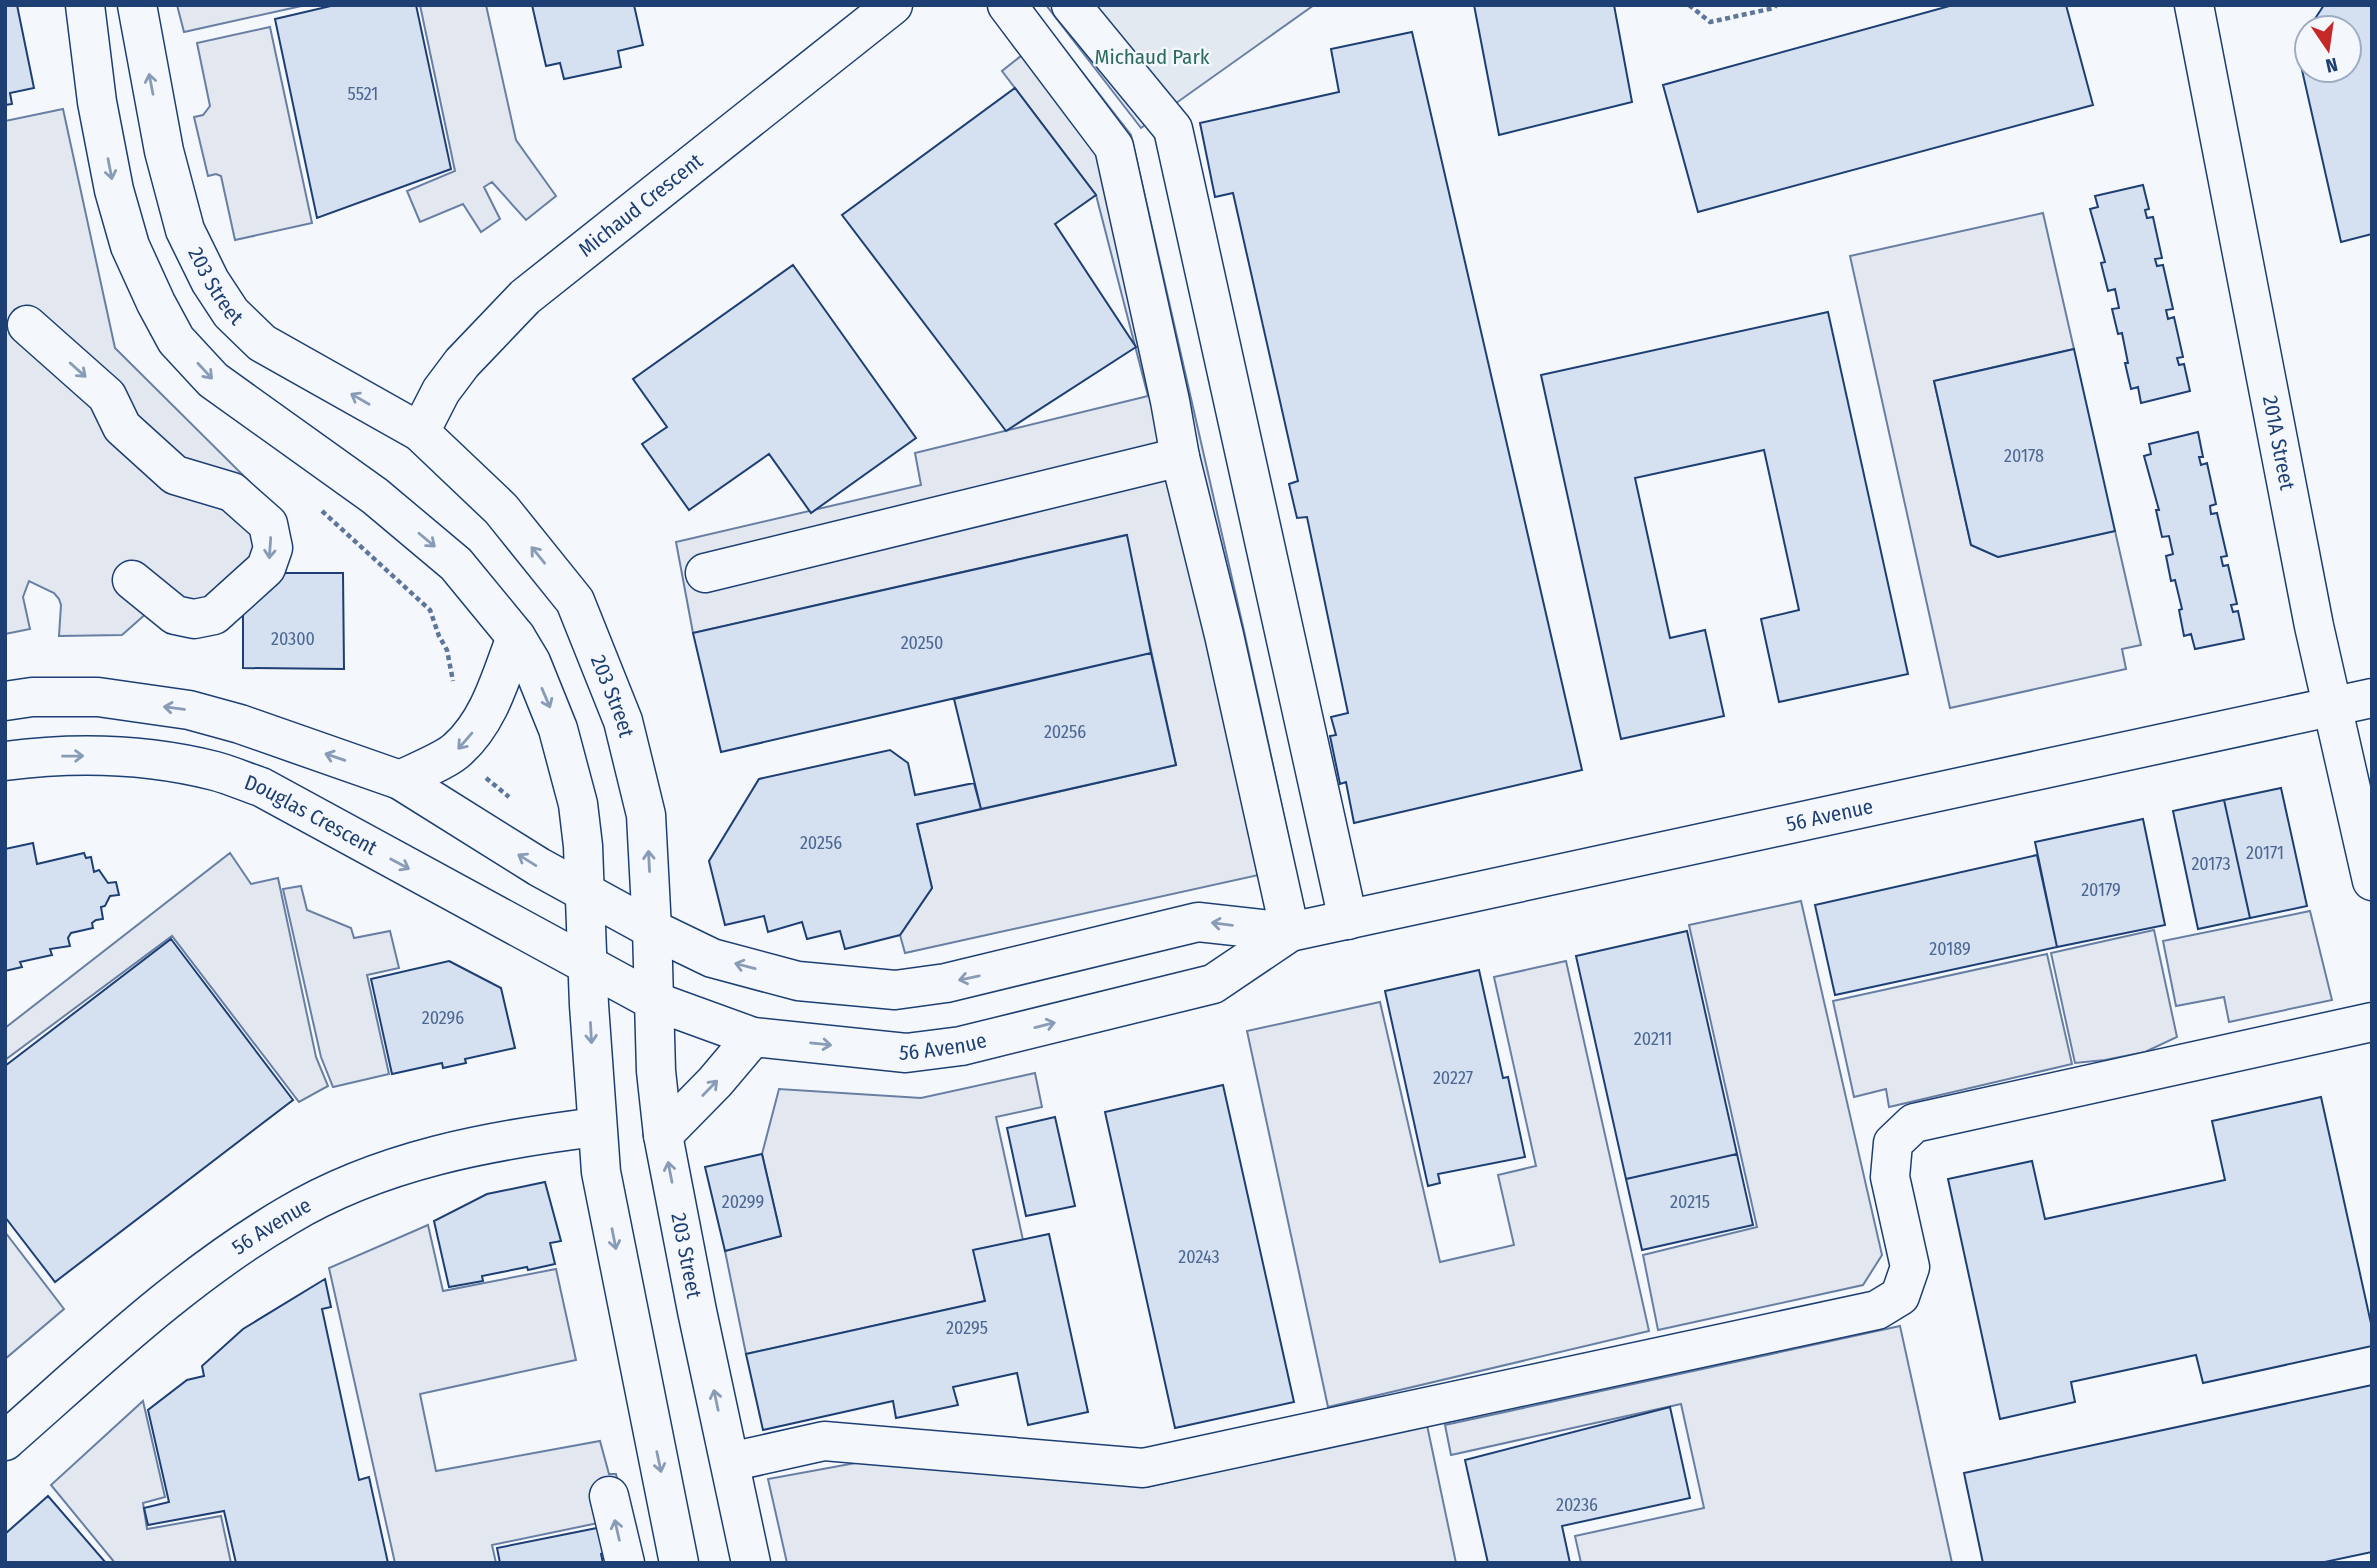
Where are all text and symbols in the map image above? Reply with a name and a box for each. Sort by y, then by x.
north arrow [2293,14,2363,84]
park label: Michaud Park [1094,44,1210,70]
text: N [2324,53,2340,78]
one-way arrow [144,73,157,96]
house number: 5521 [348,83,378,105]
street label: Michaud Crescent [573,148,708,262]
one-way arrow [104,157,117,180]
street label: 203 Street [182,243,249,331]
one-way arrow [69,362,86,379]
one-way arrow [197,363,214,380]
one-way arrow [351,392,371,406]
street label: 201A Street [2257,394,2300,492]
house number: 20178 [2004,445,2044,467]
one-way arrow [417,532,435,548]
one-way arrow [263,536,276,558]
one-way arrow [530,547,545,565]
house number: 20300 [271,628,315,650]
house number: 20250 [901,632,943,654]
street label: 203 Street [585,651,640,740]
one-way arrow [540,687,553,709]
one-way arrow [163,701,186,714]
house number: 20256 [1044,721,1086,743]
one-way arrow [457,732,473,750]
one-way arrow [62,750,85,763]
one-way arrow [325,750,347,762]
street label: Douglas Crescent [241,769,382,861]
street label: 56 Avenue [1784,793,1875,837]
house number: 20256 [800,832,842,854]
house number: 20171 [2246,842,2284,864]
one-way arrow [642,849,655,872]
one-way arrow [517,852,537,866]
house number: 20173 [2191,853,2231,875]
one-way arrow [389,857,410,871]
house number: 20179 [2081,879,2121,901]
one-way arrow [1211,918,1234,931]
house number: 20189 [1929,938,1971,960]
one-way arrow [734,959,756,972]
one-way arrow [958,972,981,986]
house number: 20296 [422,1007,464,1029]
one-way arrow [1033,1018,1056,1031]
one-way arrow [585,1022,598,1044]
street label: 56 Avenue [898,1027,989,1066]
house number: 20211 [1634,1028,1672,1050]
one-way arrow [809,1038,832,1051]
house number: 20227 [1433,1067,1473,1089]
one-way arrow [701,1079,718,1096]
one-way arrow [663,1161,676,1184]
house number: 20299 [722,1191,764,1213]
house number: 20215 [1670,1191,1710,1213]
street label: 56 Avenue [227,1192,316,1260]
street label: 203 Street [665,1211,707,1300]
one-way arrow [608,1227,622,1250]
house number: 20243 [1178,1246,1220,1268]
house number: 20295 [946,1317,988,1339]
one-way arrow [709,1389,723,1412]
one-way arrow [652,1450,666,1473]
house number: 20236 [1556,1494,1598,1516]
one-way arrow [610,1519,623,1542]

